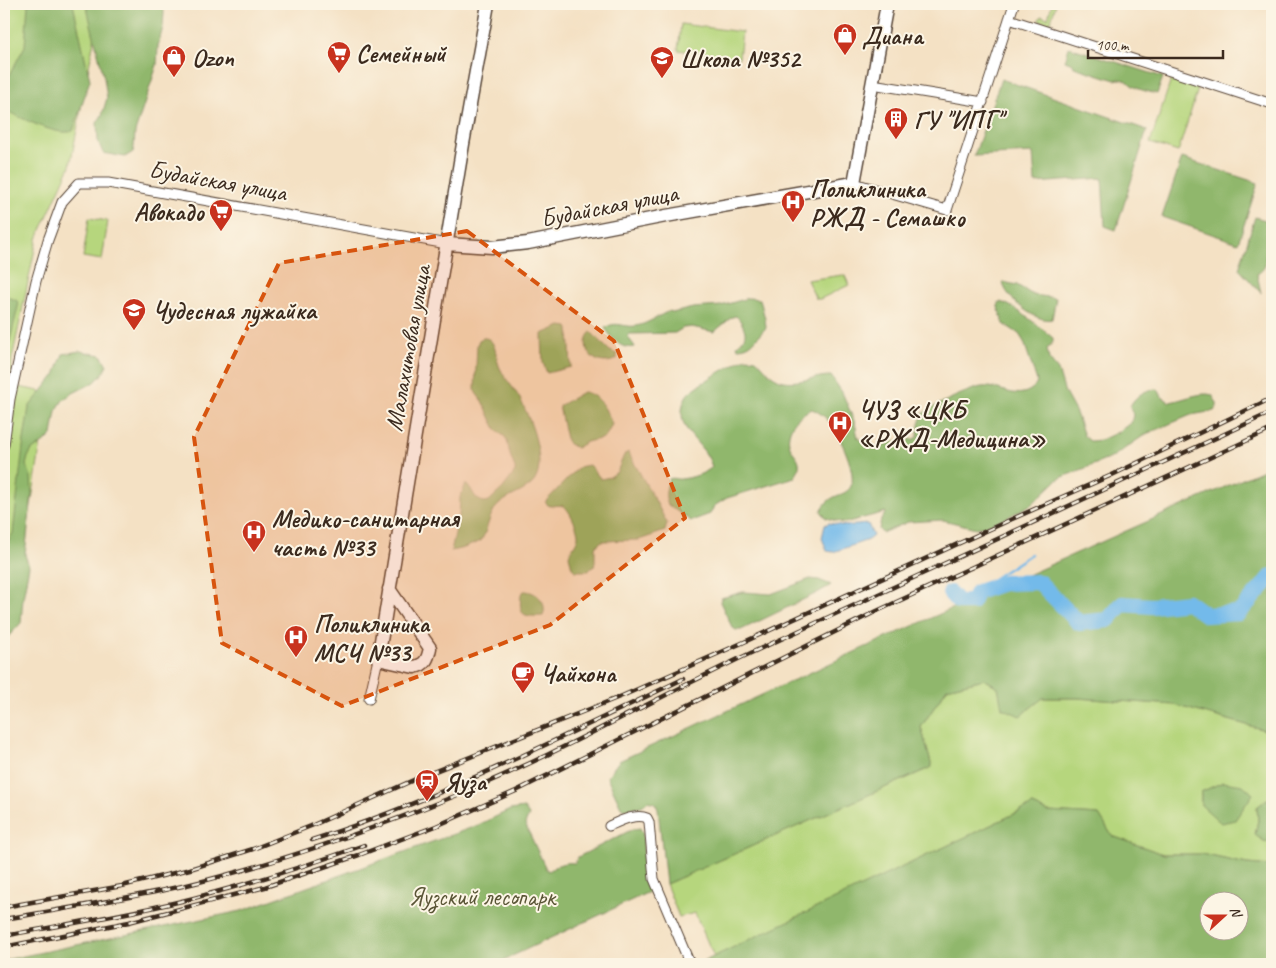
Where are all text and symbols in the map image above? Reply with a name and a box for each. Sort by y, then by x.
place label: Диана [862,20,925,52]
shop icon: Диана [832,22,858,56]
scale bar [1088,28,1224,60]
text: 100 m [1096,36,1130,55]
place label: Семейный [356,38,448,70]
supermarket icon: Семейный [326,40,352,74]
place label: Ozon [192,42,234,74]
place label: Школа №352 [680,43,802,75]
shop icon: Ozon [161,44,187,78]
school or university icon: Школа №352 [649,45,675,79]
place label: ГУ "ИПГ" [914,104,1007,136]
building icon: ГУ "ИПГ" [883,106,909,140]
street label: Будайская улица [147,153,291,209]
place label: Поликлиника РЖД - Семашко [810,173,966,234]
street label: Будайская улица [538,177,682,235]
hospital icon: Поликлиника РЖД - Семашко [780,189,806,223]
place label: Авокадо [134,196,205,228]
supermarket icon: Авокадо [208,198,234,232]
street label: Малахитовая улица [378,260,439,434]
place label: Чудесная лужайка [152,295,318,327]
school or university icon: Чудесная лужайка [121,297,147,331]
place label: ЧУЗ «ЦКБ «РЖД-Медицина» [858,394,1046,455]
hospital icon: ЧУЗ «ЦКБ «РЖД-Медицина» [827,410,853,444]
place label: Медико-санитарная часть №33 [272,503,461,564]
hospital icon: Медико-санитарная часть №33 [241,519,267,553]
place label: Поликлиника МСЧ №33 [314,608,431,669]
hospital icon: Поликлиника МСЧ №33 [283,624,309,658]
place label: Чайхона [540,658,618,690]
cafe icon: Чайхона [510,660,536,694]
place label: Яуза [444,766,488,798]
station icon: Яуза [414,768,440,802]
park label: Яузский лесопарк [409,881,557,914]
north arrow [1198,890,1248,940]
text: N [1226,904,1246,921]

